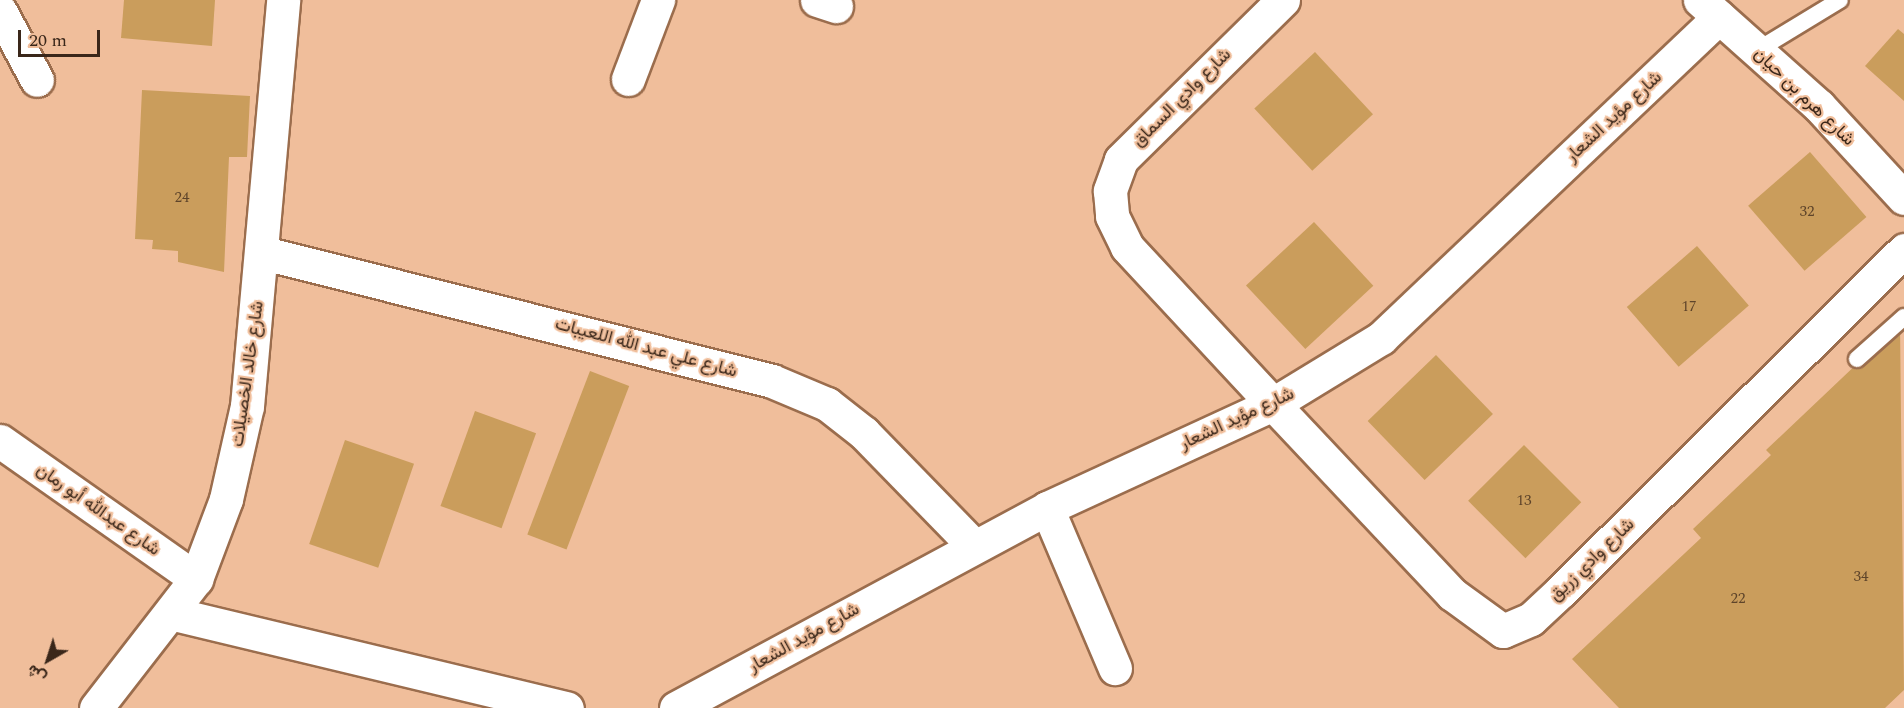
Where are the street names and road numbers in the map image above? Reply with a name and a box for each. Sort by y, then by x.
street label: شارع هرم بن حيان [1749,43,1859,151]
street label: شارع وادي السماق [1128,44,1236,152]
street label: شارع مؤيد الشعار [1561,67,1667,167]
street label: شارع خالد الخصيلات [227,300,269,448]
street label: شارع علي عبد الله اللعيبات [553,313,739,383]
street label: شارع مؤيد الشعار [1176,383,1298,455]
street label: شارع عبدالله أبو رمان [32,459,164,561]
street label: شارع وادي زريق [1545,514,1639,606]
street label: شارع مؤيد الشعار [745,599,863,677]

